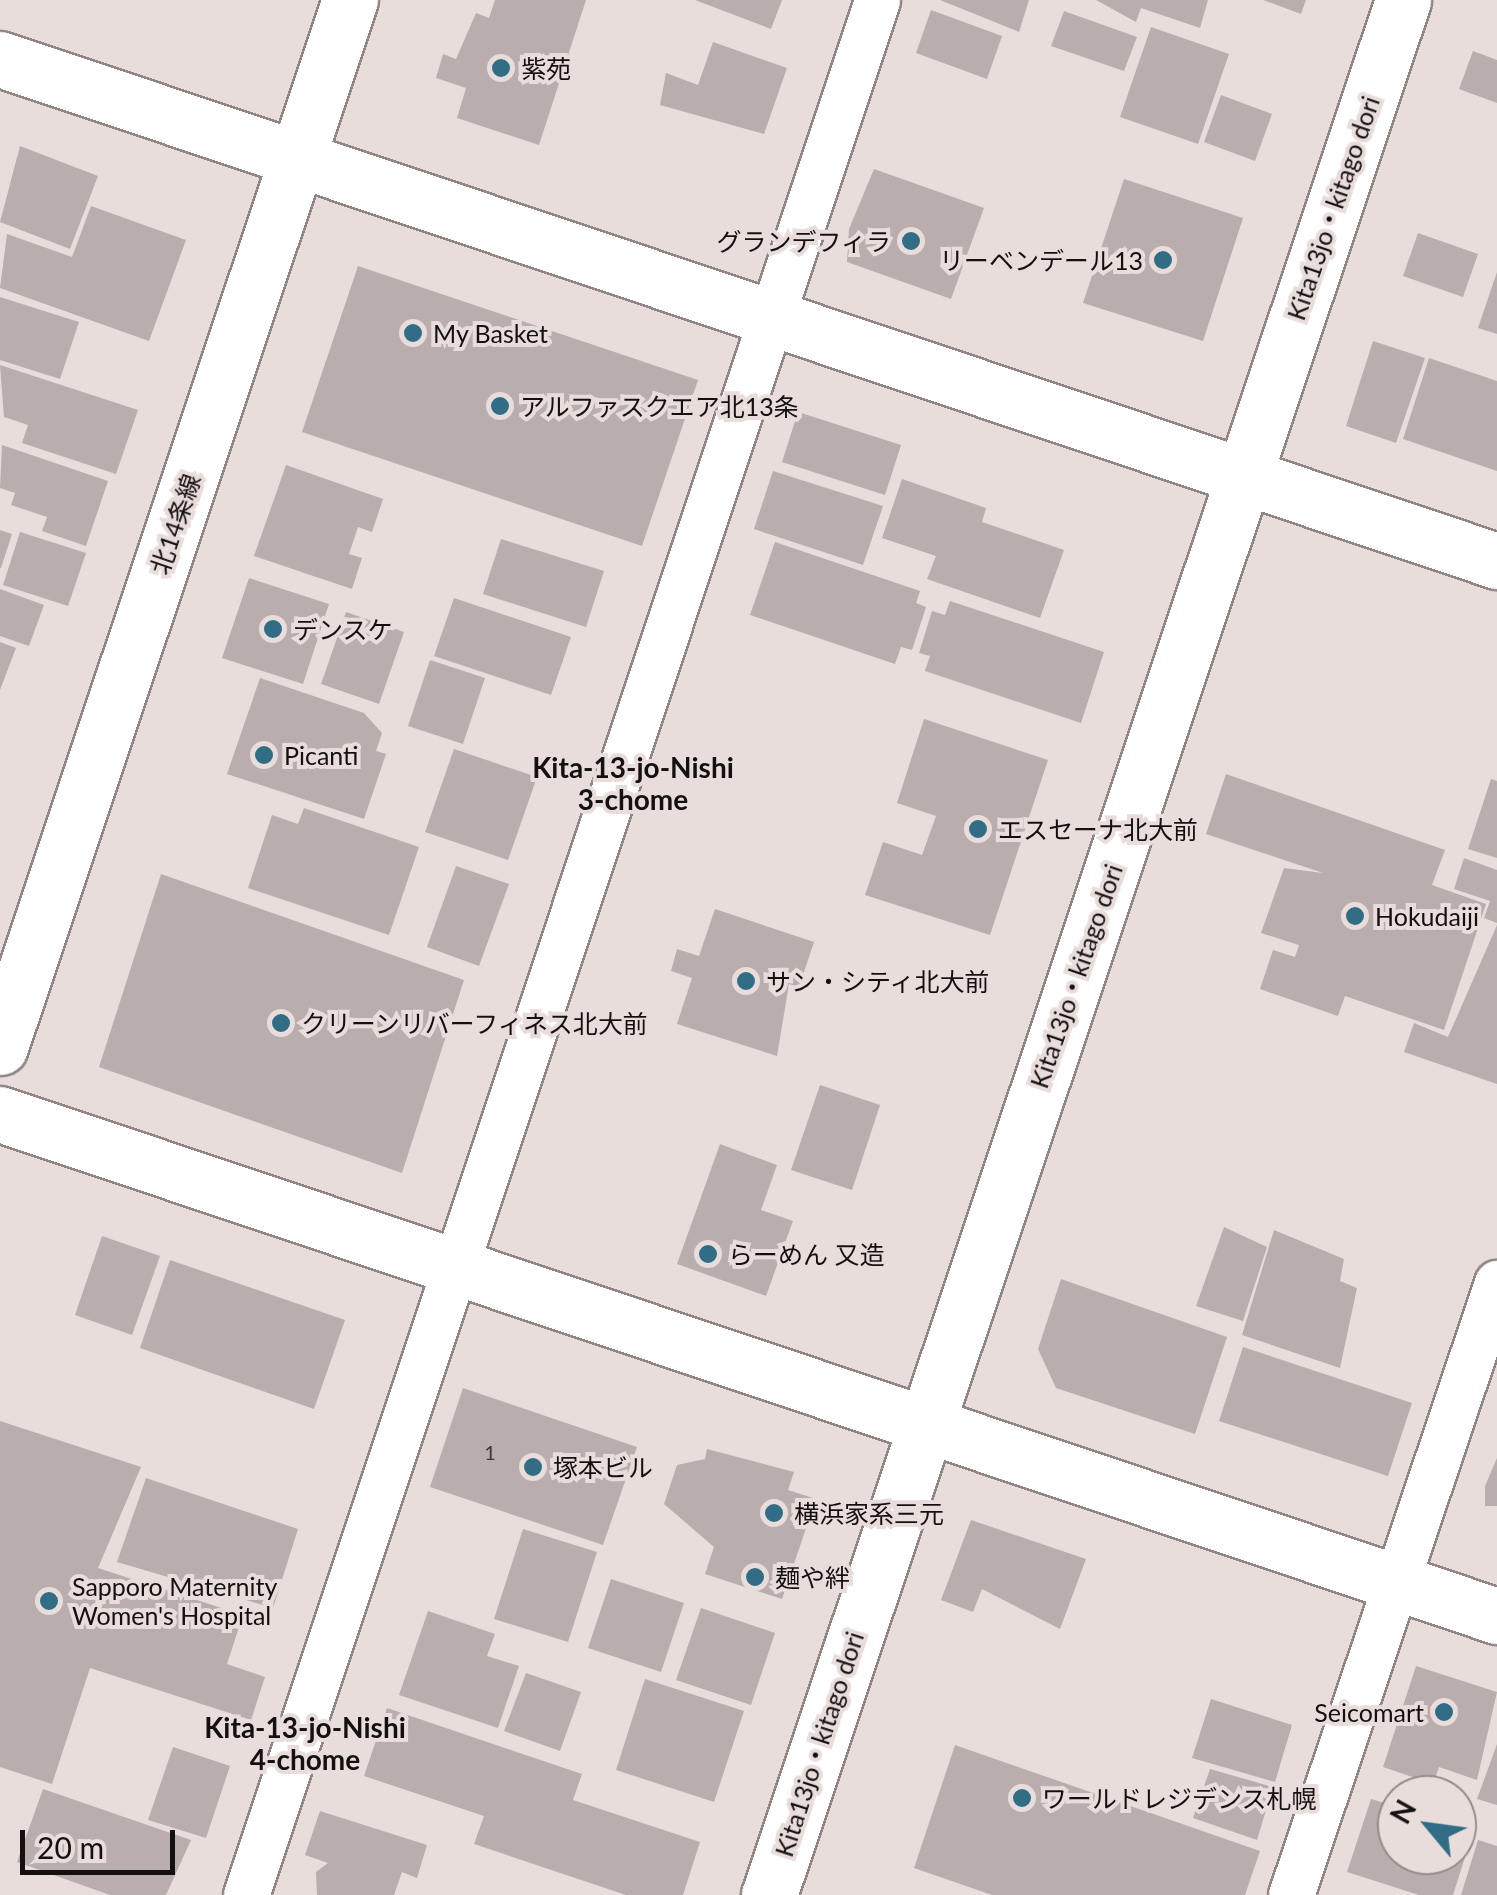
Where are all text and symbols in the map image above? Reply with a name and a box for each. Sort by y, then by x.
place label: 紫苑 [521,53,571,83]
marker: 紫苑 [490,57,512,79]
street label: Kita13jo・kitago dori [1281,92,1385,324]
place label: グランデフィラ [716,226,891,256]
marker: グランデフィラ [900,230,922,252]
place label: リーベンデール13 [939,245,1143,275]
marker: リーベンデール13 [1152,249,1174,271]
place label: My Basket [433,318,548,348]
marker: My Basket [402,322,424,344]
place label: アルファスクエア北13条 [520,391,799,421]
marker: アルファスクエア北13条 [489,395,511,417]
street label: 北14条線 [144,470,206,578]
place label: デンスケ [293,614,393,644]
marker: デンスケ [262,618,284,640]
place label: Picanti [284,740,358,770]
marker: Picanti [253,744,275,766]
district label: Kita-13-jo-Nishi 3-chome [532,750,734,816]
place label: エスセーナ北大前 [998,814,1198,844]
marker: エスセーナ北大前 [967,818,989,840]
street label: Kita13jo・kitago dori [1024,860,1128,1092]
place label: Hokudaiji [1375,901,1479,931]
marker: Hokudaiji [1344,905,1366,927]
place label: サン・シティ北大前 [766,966,991,996]
marker: サン・シティ北大前 [735,970,757,992]
place label: クリーンリバーフィネス北大前 [301,1008,651,1038]
marker: クリーンリバーフィネス北大前 [270,1012,292,1034]
place label: らーめん 又造 [728,1239,884,1269]
marker: らーめん 又造 [697,1243,719,1265]
house number: 1 [484,1440,496,1464]
place label: 塚本ビル [553,1452,653,1482]
marker: 塚本ビル [522,1456,544,1478]
place label: 横浜家系三元 [794,1498,944,1528]
marker: 横浜家系三元 [763,1502,785,1524]
place label: 麺や絆 [775,1562,850,1592]
marker: 麺や絆 [744,1566,766,1588]
place label: Sapporo Maternity Women's Hospital [72,1572,277,1631]
marker: Sapporo Maternity Women's Hospital [36,1588,62,1614]
street label: Kita13jo・kitago dori [768,1628,870,1860]
place label: Seicomart [1314,1697,1424,1727]
marker: Seicomart [1433,1701,1455,1723]
district label: Kita-13-jo-Nishi 4-chome [204,1710,406,1776]
north arrow [1377,1775,1477,1875]
place label: ワールドレジデンス札幌 [1042,1783,1317,1813]
marker: ワールドレジデンス札幌 [1011,1787,1033,1809]
text: N [1382,1794,1423,1829]
scale bar [25,1810,180,1872]
text: 20 m [37,1829,104,1865]

